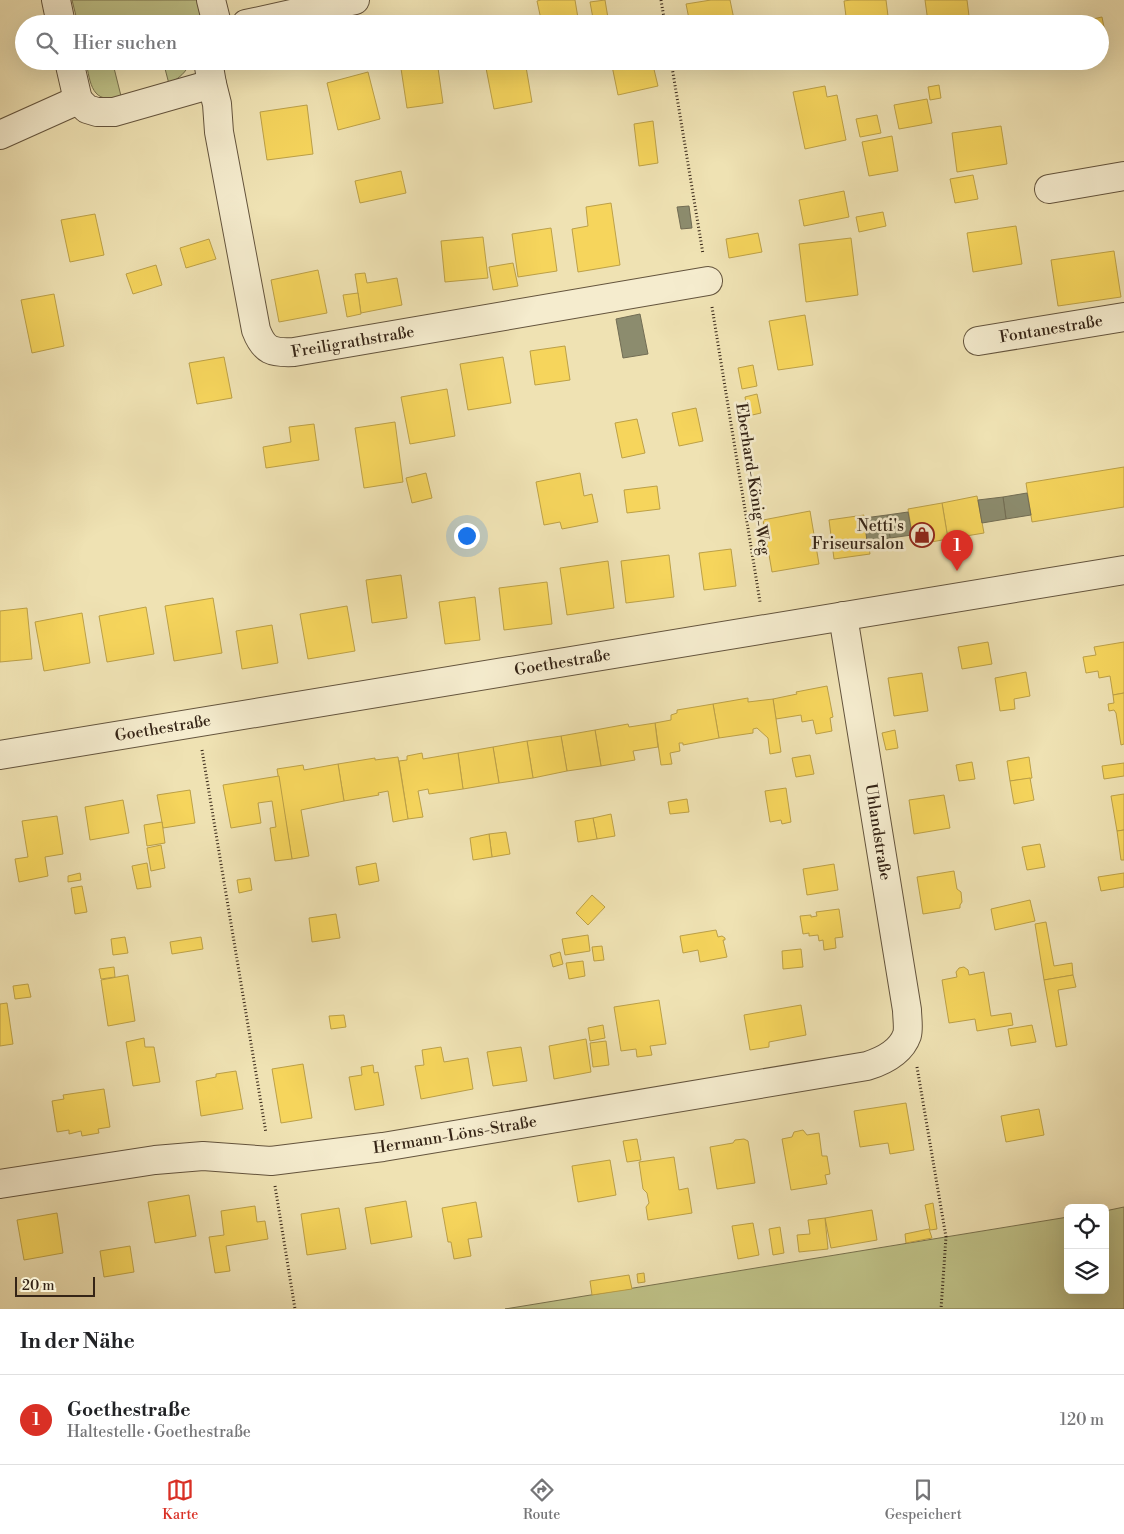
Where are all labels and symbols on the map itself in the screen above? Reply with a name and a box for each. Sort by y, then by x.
street label: Fontanestraße [998,311,1104,347]
street label: Freiligrathstraße [290,322,416,362]
street label: Eberhard-König-Weg [731,401,775,557]
place label: Netti's Friseursalon [812,516,904,554]
shop icon: Netti's Friseursalon [909,522,935,548]
your location [454,523,480,549]
pin: 1 [941,530,973,571]
street label: Goethestraße [513,645,612,680]
street label: Goethestraße [113,710,212,746]
street label: Uhlandstraße [860,782,896,882]
street label: Hermann-Löns-Straße [372,1111,538,1158]
scale bar [15,1274,95,1297]

